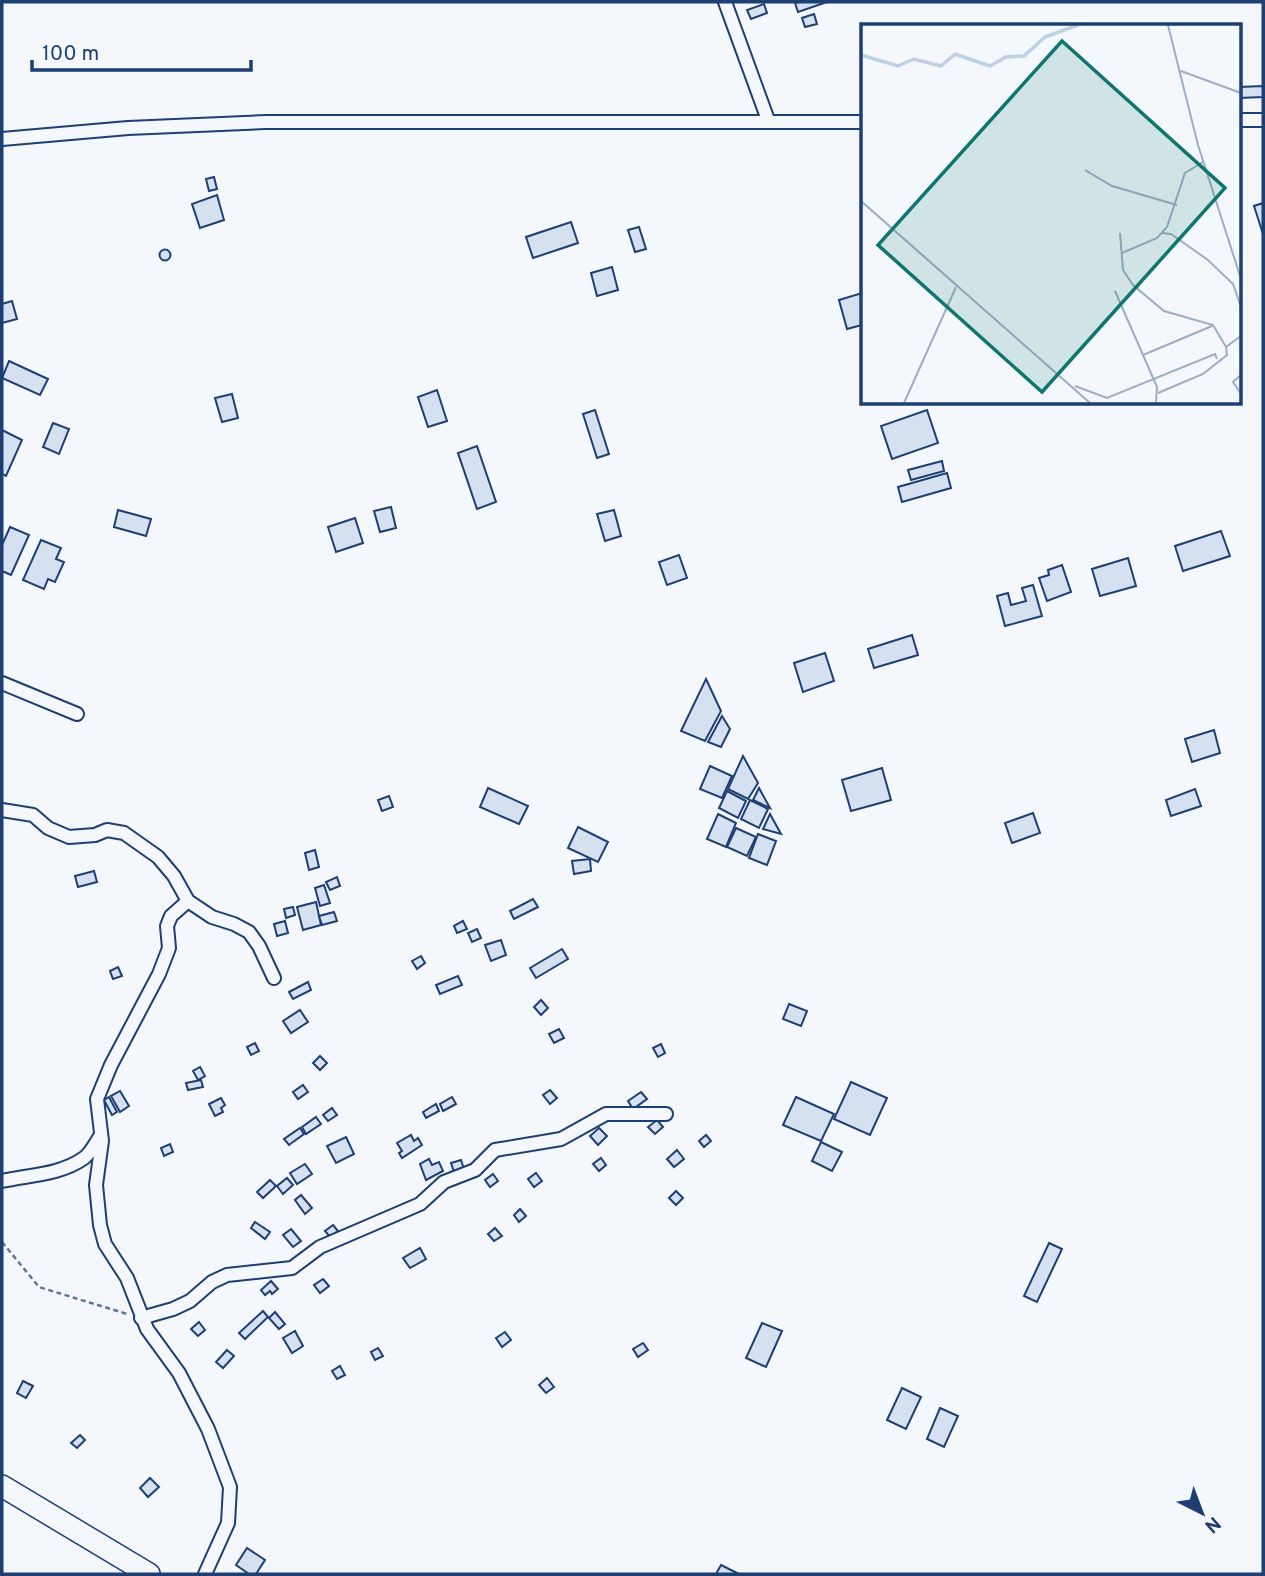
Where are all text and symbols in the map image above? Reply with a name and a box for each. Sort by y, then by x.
inset map [861,24,1240,404]
scale bar [32,28,250,72]
text: 100 m [42,41,99,68]
north arrow [1167,1478,1237,1548]
text: N [1199,1511,1225,1538]

